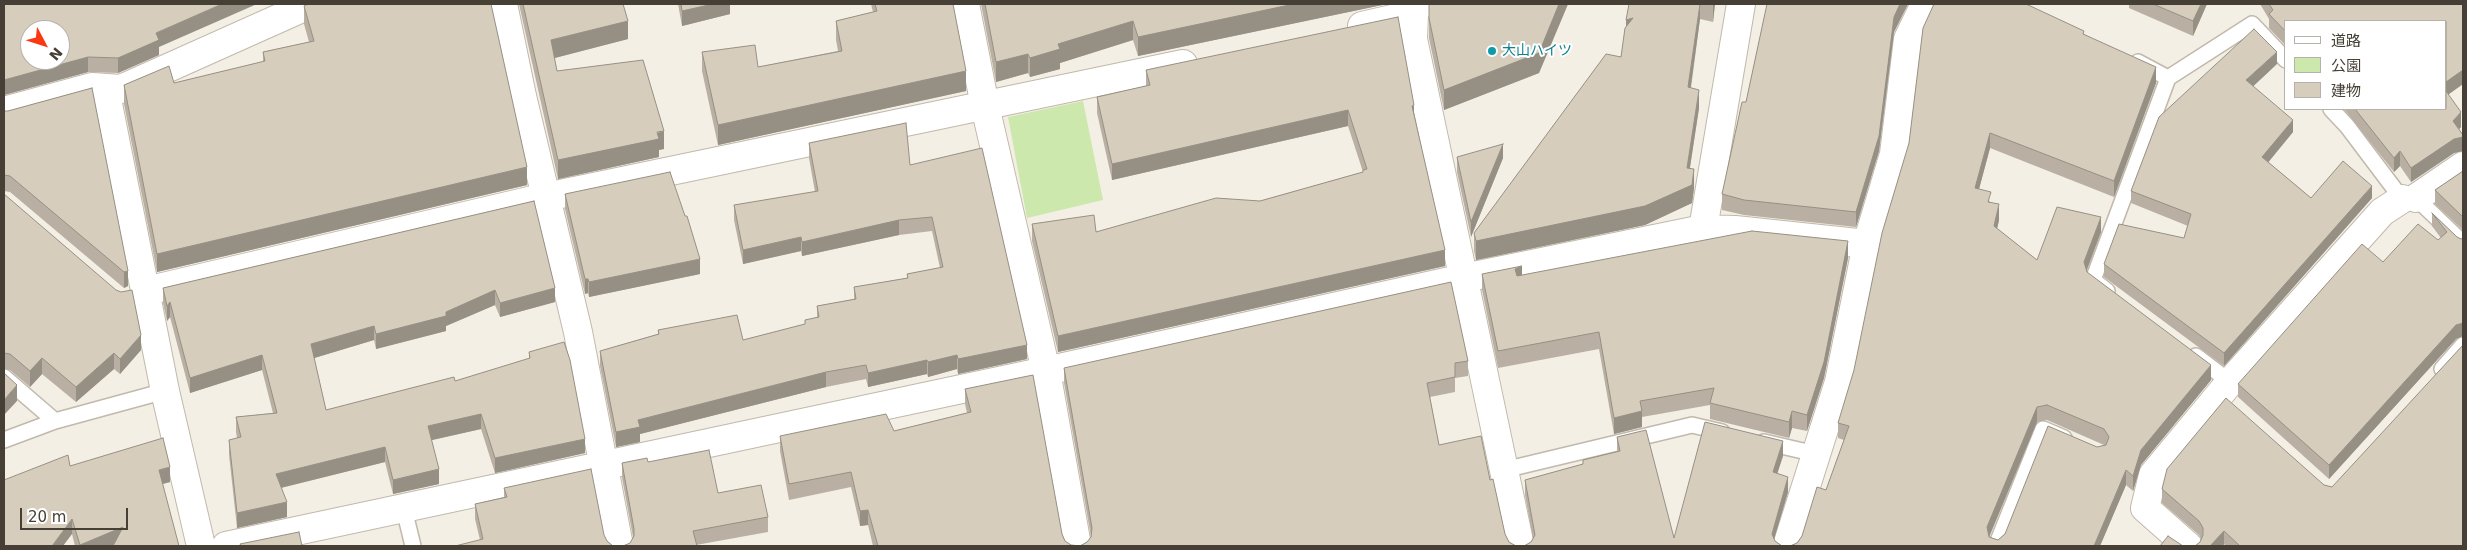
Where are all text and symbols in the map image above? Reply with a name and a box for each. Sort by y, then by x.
north arrow [20,20,70,70]
legend [2284,20,2447,110]
text: 道路 [2331,32,2361,50]
place label: 大山ハイツ [1502,43,1572,59]
text: N [46,44,66,64]
marker: 大山ハイツ [1486,45,1498,57]
text: 公園 [2331,57,2361,75]
text: 建物 [2331,82,2361,100]
scale bar [22,498,130,530]
text: 20 m [28,508,66,526]

